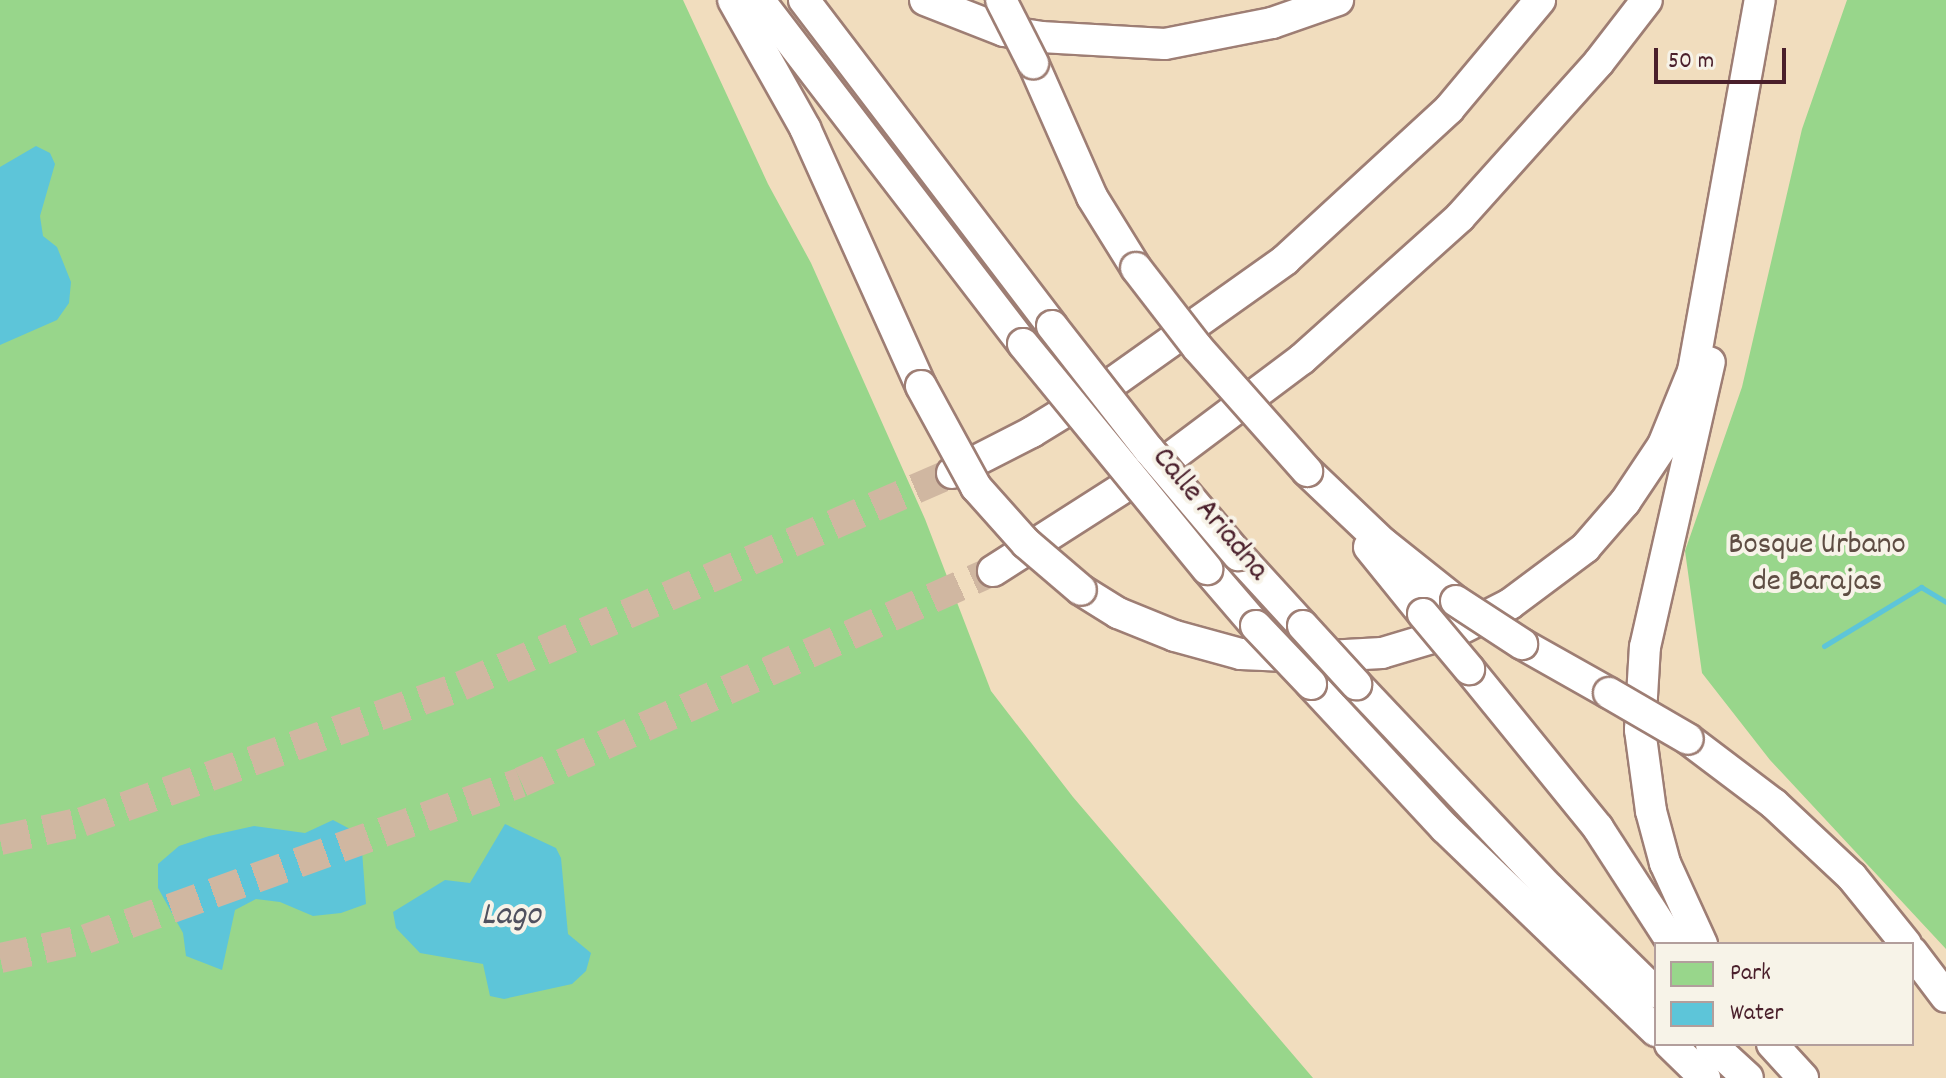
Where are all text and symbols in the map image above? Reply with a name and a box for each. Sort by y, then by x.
scale bar [1658,32,1790,82]
text: 50 m [1668,45,1714,79]
street label: Calle Ariadna [1142,440,1276,590]
park label: Bosque Urbano de Barajas [1728,528,1906,603]
water label: Lago [481,897,541,937]
legend [1654,942,1914,1046]
text: Park [1730,957,1771,991]
text: Water [1730,997,1783,1031]

